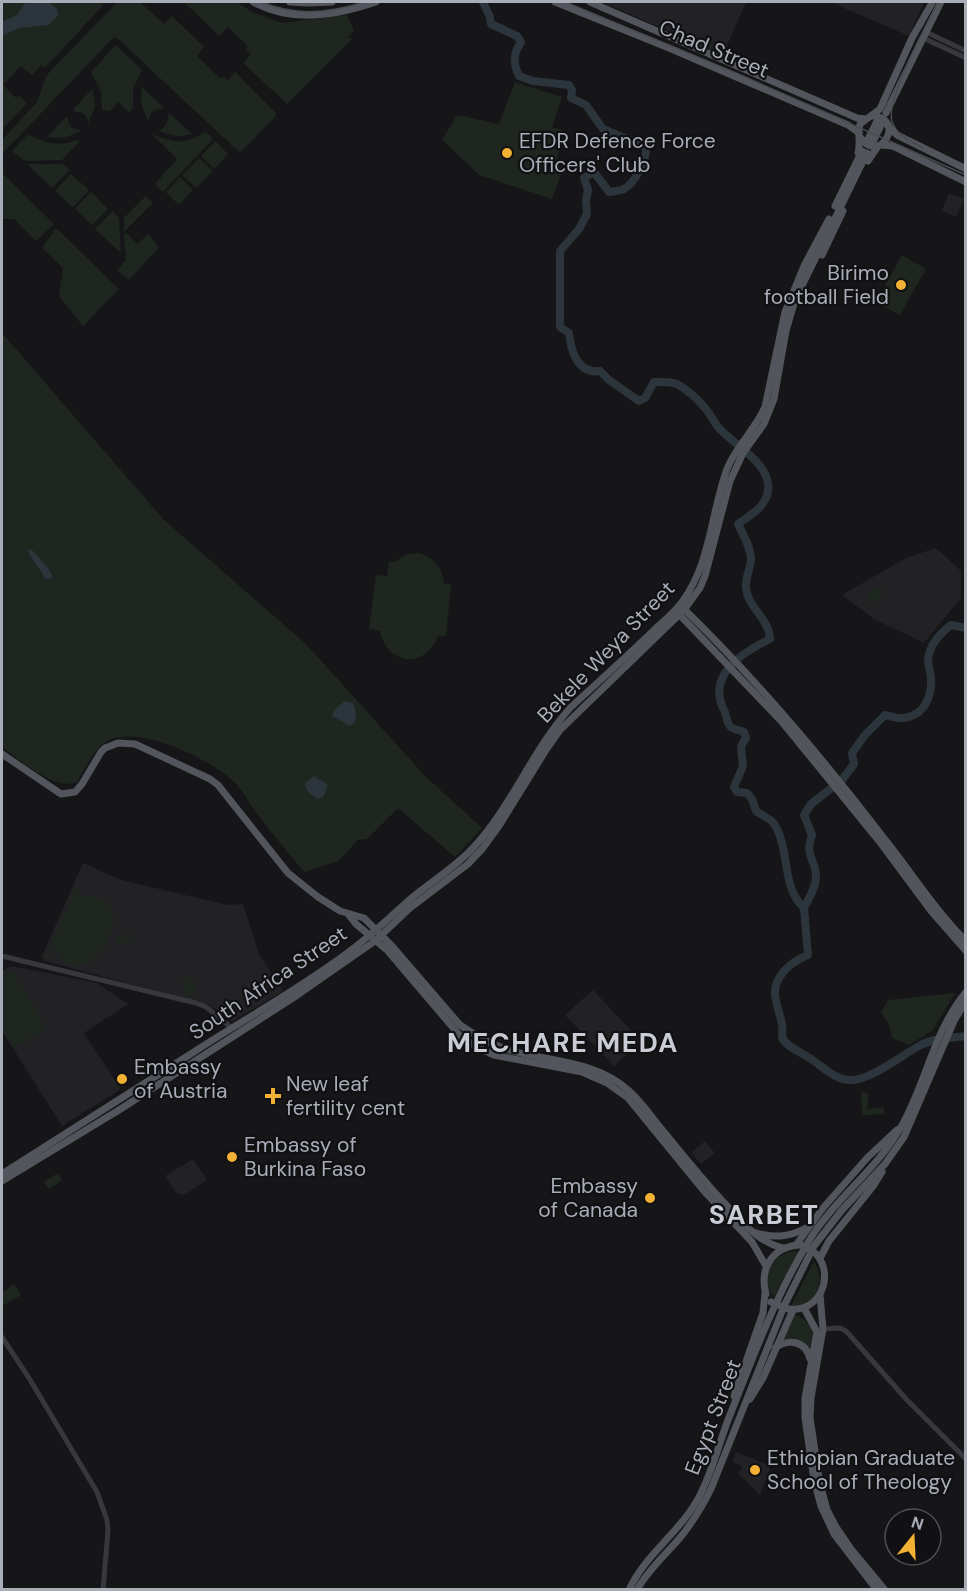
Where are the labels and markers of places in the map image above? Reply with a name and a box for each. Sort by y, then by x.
place label: EFDR Defence Force Officers' Club [519,127,716,179]
marker: EFDR Defence Force Officers' Club [500,146,514,160]
place label: Birimo football Field [764,259,889,311]
marker: Birimo football Field [894,278,908,292]
place label: Embassy of Austria [134,1053,227,1105]
place label: New leaf fertility cent [286,1070,405,1122]
marker: Embassy of Austria [115,1072,129,1086]
marker: New leaf fertility cent [264,1087,282,1105]
place label: Embassy of Burkina Faso [244,1131,366,1183]
marker: Embassy of Burkina Faso [225,1150,239,1164]
place label: Embassy of Canada [538,1172,638,1224]
marker: Embassy of Canada [643,1191,657,1205]
place label: Ethiopian Graduate School of Theology [767,1444,955,1496]
marker: Ethiopian Graduate School of Theology [748,1463,762,1477]

